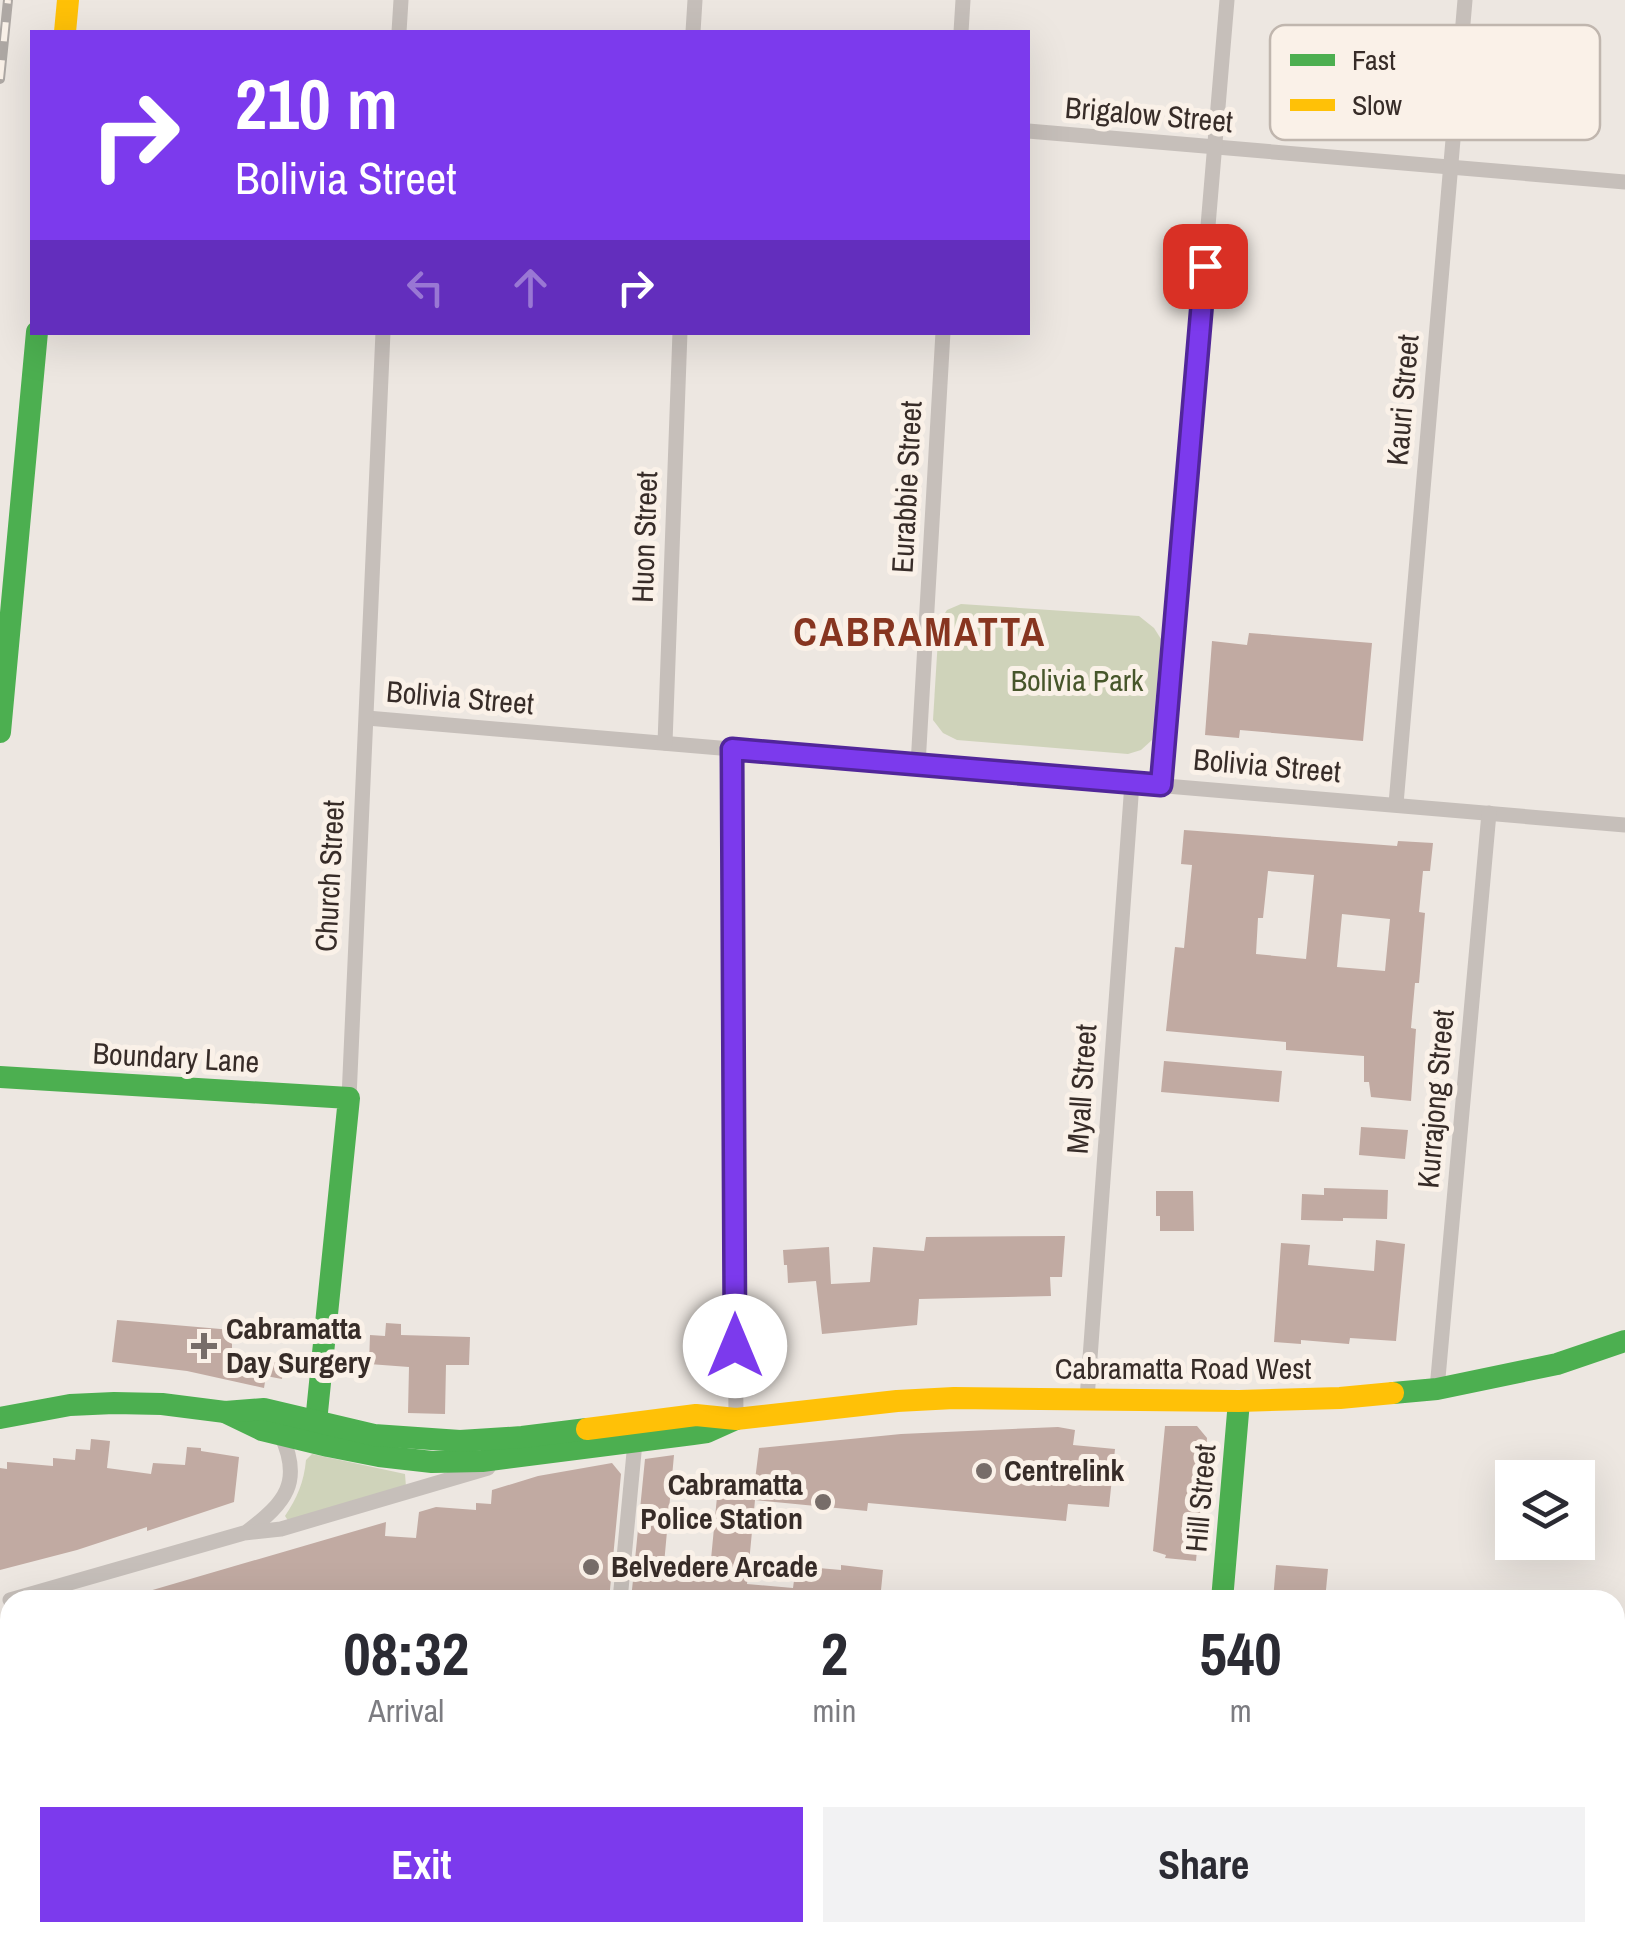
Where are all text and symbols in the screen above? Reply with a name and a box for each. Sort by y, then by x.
legend [1270,25,1600,140]
text: Fast [1352,41,1396,79]
text: 210 m [235,57,398,151]
icon: right [70,70,200,200]
text: Slow [1352,86,1402,124]
street label: Brigalow Street [1064,87,1235,141]
text: Bolivia Street [235,147,457,208]
pin [1163,224,1248,309]
icon: arrive [1178,239,1233,294]
icon: left [398,260,453,315]
icon: ahead [503,260,558,315]
icon: right [608,260,663,315]
street label: Kauri Street [1376,333,1428,467]
street label: Eurabbie Street [882,400,930,574]
street label: Huon Street [622,471,666,603]
district label: CABRAMATTA [793,605,1047,658]
park label: Bolivia Park [1011,660,1144,700]
street label: Bolivia Street [385,671,536,723]
street label: Bolivia Street [1192,739,1343,791]
street label: Church Street [305,799,353,953]
street label: Kurrajong Street [1407,1008,1463,1190]
street label: Myall Street [1057,1023,1105,1155]
street label: Boundary Lane [92,1033,260,1081]
position arrow [683,1294,787,1398]
place label: Cabramatta Day Surgery [226,1308,371,1382]
marker: Cabramatta Day Surgery [191,1333,217,1359]
street label: Cabramatta Road West [1055,1348,1311,1388]
street label: Hill Street [1175,1442,1225,1553]
place label: Centrelink [1004,1450,1125,1490]
marker: Centrelink [973,1460,995,1482]
map controls [1495,1460,1595,1560]
button: layers [1495,1460,1595,1560]
place label: Cabramatta Police Station [640,1464,803,1538]
marker: Cabramatta Police Station [812,1491,834,1513]
place label: Belvedere Arcade [611,1546,818,1586]
marker: Belvedere Arcade [580,1556,602,1578]
text: 08:32 [343,1613,469,1694]
text: 2 [821,1613,848,1694]
text: 540 [1200,1613,1282,1694]
text: Arrival [368,1689,444,1732]
text: min [812,1689,856,1732]
text: m [1230,1689,1252,1732]
button: Exit [40,1807,803,1922]
button: Share [823,1807,1585,1922]

